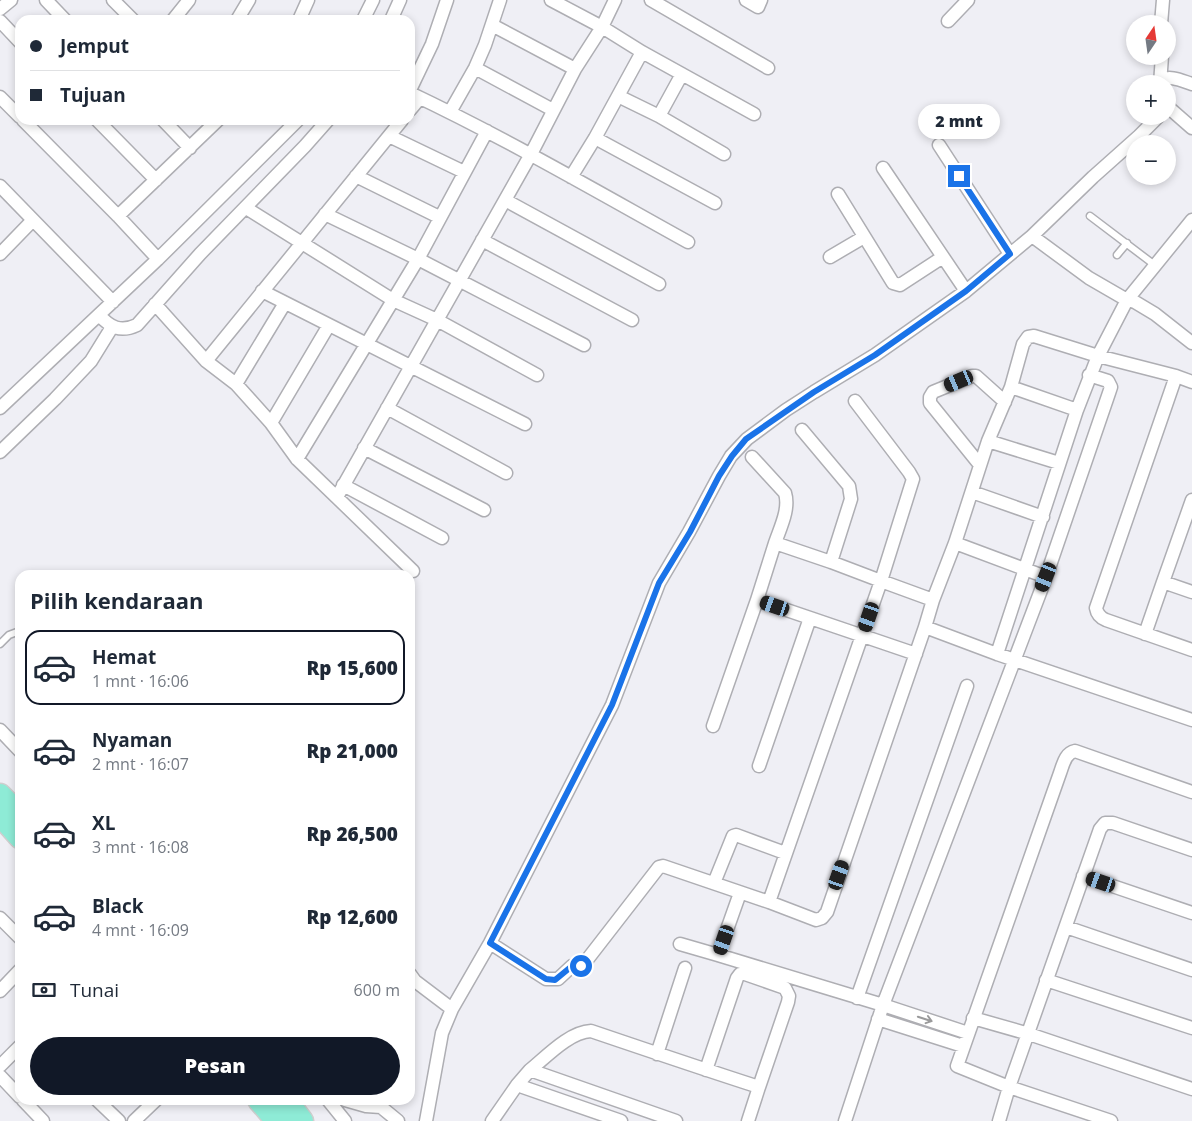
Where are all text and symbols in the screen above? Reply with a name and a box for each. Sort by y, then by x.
north arrow [1126,15,1176,65]
map controls [1126,15,1176,185]
text: Jemput [60,33,129,59]
button: + [1126,75,1176,125]
text: Tujuan [60,82,126,108]
callout: 2 mnt [918,104,1000,138]
text: 2 mnt [935,110,983,132]
button: − [1126,135,1176,185]
route end [948,165,970,187]
car [942,368,975,394]
car [1033,560,1058,594]
text: Pilih kendaraan [30,585,203,615]
car [758,594,791,618]
car [857,600,880,634]
text: Hemat [92,644,156,670]
icon: car [32,645,77,690]
text: Rp 15,600 [306,655,398,681]
text: 1 mnt · 16:06 [92,670,189,692]
text: Nyaman [92,727,172,753]
icon: car [32,728,77,773]
text: Rp 21,000 [306,738,398,764]
text: 2 mnt · 16:07 [92,753,189,775]
text: XL [92,810,115,836]
icon: car [32,811,77,856]
text: Rp 26,500 [306,821,398,847]
text: 3 mnt · 16:08 [92,836,189,858]
car [827,858,850,892]
car [1084,870,1117,894]
text: Black [92,893,144,919]
icon: car [32,894,77,939]
text: Rp 12,600 [306,904,398,930]
text: 4 mnt · 16:09 [92,919,189,941]
car [712,923,735,957]
route start [570,955,592,977]
icon: cash [30,976,58,1004]
text: Tunai [70,977,119,1003]
text: 600 m [354,979,400,1001]
one-way arrow [917,1015,933,1024]
button: Pesan [30,1037,400,1095]

